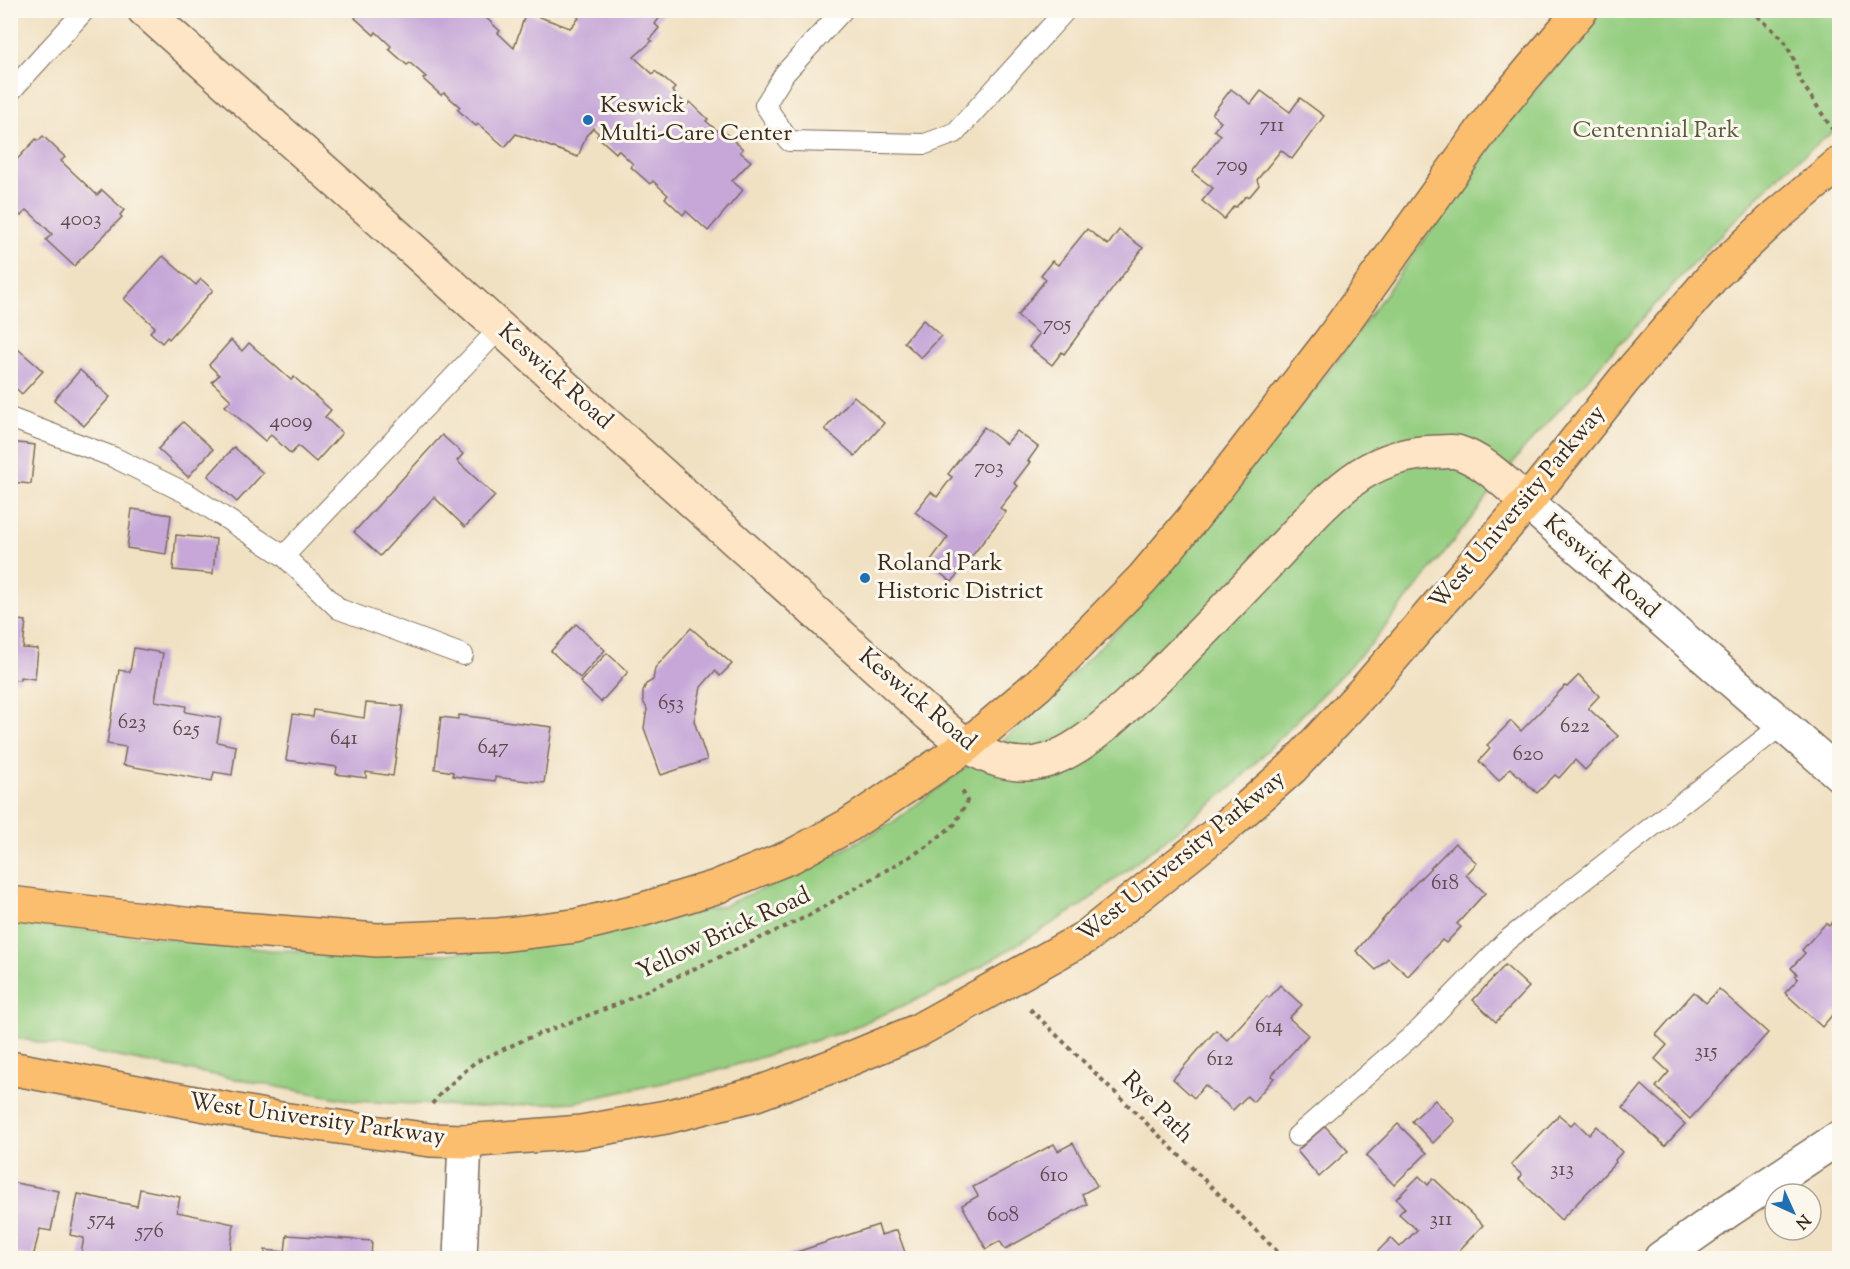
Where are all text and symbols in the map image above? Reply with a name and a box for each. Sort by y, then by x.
place label: Keswick Multi-Care Center [600,89,792,151]
house number: 711 [1260,111,1284,141]
marker: Keswick Multi-Care Center [581,113,595,127]
park label: Centennial Park [1572,114,1740,148]
house number: 709 [1216,151,1248,181]
house number: 4003 [60,205,102,235]
house number: 705 [1043,310,1071,340]
street label: Keswick Road [490,316,620,438]
street label: West University Parkway [1422,398,1614,618]
house number: 4009 [270,407,312,437]
house number: 703 [974,453,1004,483]
street label: Keswick Road [1535,507,1667,628]
place label: Roland Park Historic District [877,547,1043,609]
marker: Roland Park Historic District [858,571,872,585]
street label: Keswick Road [851,641,984,760]
house number: 653 [658,689,684,719]
house number: 623 [118,708,146,738]
house number: 622 [1560,712,1590,742]
house number: 625 [172,715,200,745]
house number: 641 [330,724,358,754]
house number: 647 [477,733,509,763]
house number: 620 [1512,740,1544,770]
street label: West University Parkway [1071,763,1293,951]
house number: 618 [1431,869,1459,899]
street label: Yellow Brick Road [632,879,817,989]
house number: 614 [1255,1012,1283,1042]
house number: 315 [1695,1037,1717,1067]
house number: 612 [1206,1045,1234,1075]
street label: Rye Path [1113,1064,1201,1152]
street label: West University Parkway [187,1085,447,1155]
house number: 313 [1550,1155,1574,1185]
house number: 610 [1040,1161,1068,1191]
north arrow [1763,1182,1823,1242]
house number: 608 [987,1201,1019,1231]
house number: 574 [88,1205,115,1235]
house number: 311 [1430,1205,1452,1235]
text: N [1789,1208,1814,1234]
house number: 576 [135,1217,164,1247]

